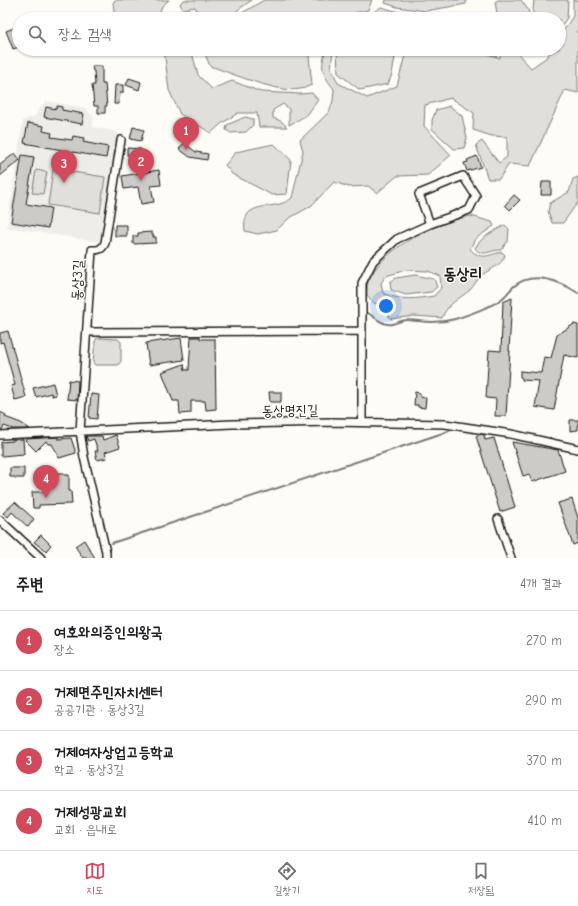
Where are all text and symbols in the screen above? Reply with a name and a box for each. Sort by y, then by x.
search box [12,12,566,56]
icon: search [26,23,48,45]
text: 장소 검색 [58,25,111,43]
pin: 1 [173,117,199,150]
pin: 2 [128,148,154,181]
pin: 3 [51,150,77,183]
street label: 동상3길 [68,258,87,301]
district label: 동상리 [444,265,482,283]
your location [376,296,396,316]
street label: 동상명진길 [262,401,319,419]
pin: 4 [33,465,59,498]
text: 주변 [16,575,43,594]
text: 4개 결과 [520,576,562,591]
text: 여호와의증인의왕국 [54,623,163,641]
text: 1 [26,633,32,648]
text: 270 m [526,633,562,648]
text: 장소 [54,642,75,657]
text: 거제면주민자치센터 [54,683,163,701]
text: 2 [26,693,32,708]
text: 290 m [525,693,562,708]
text: 공공기관 · 동상3길 [54,702,145,717]
text: 거제여자상업고등학교 [54,743,175,761]
text: 3 [26,753,32,768]
text: 370 m [526,753,562,768]
text: 학교 · 동상3길 [54,762,124,777]
text: 거제성광교회 [54,803,126,821]
text: 4 [26,813,32,828]
text: 410 m [528,813,562,828]
text: 교회 · 읍내로 [54,822,117,837]
tab: 지도 [84,860,106,898]
tab: 길찾기 [273,860,300,898]
tab: 저장됨 [468,860,494,898]

